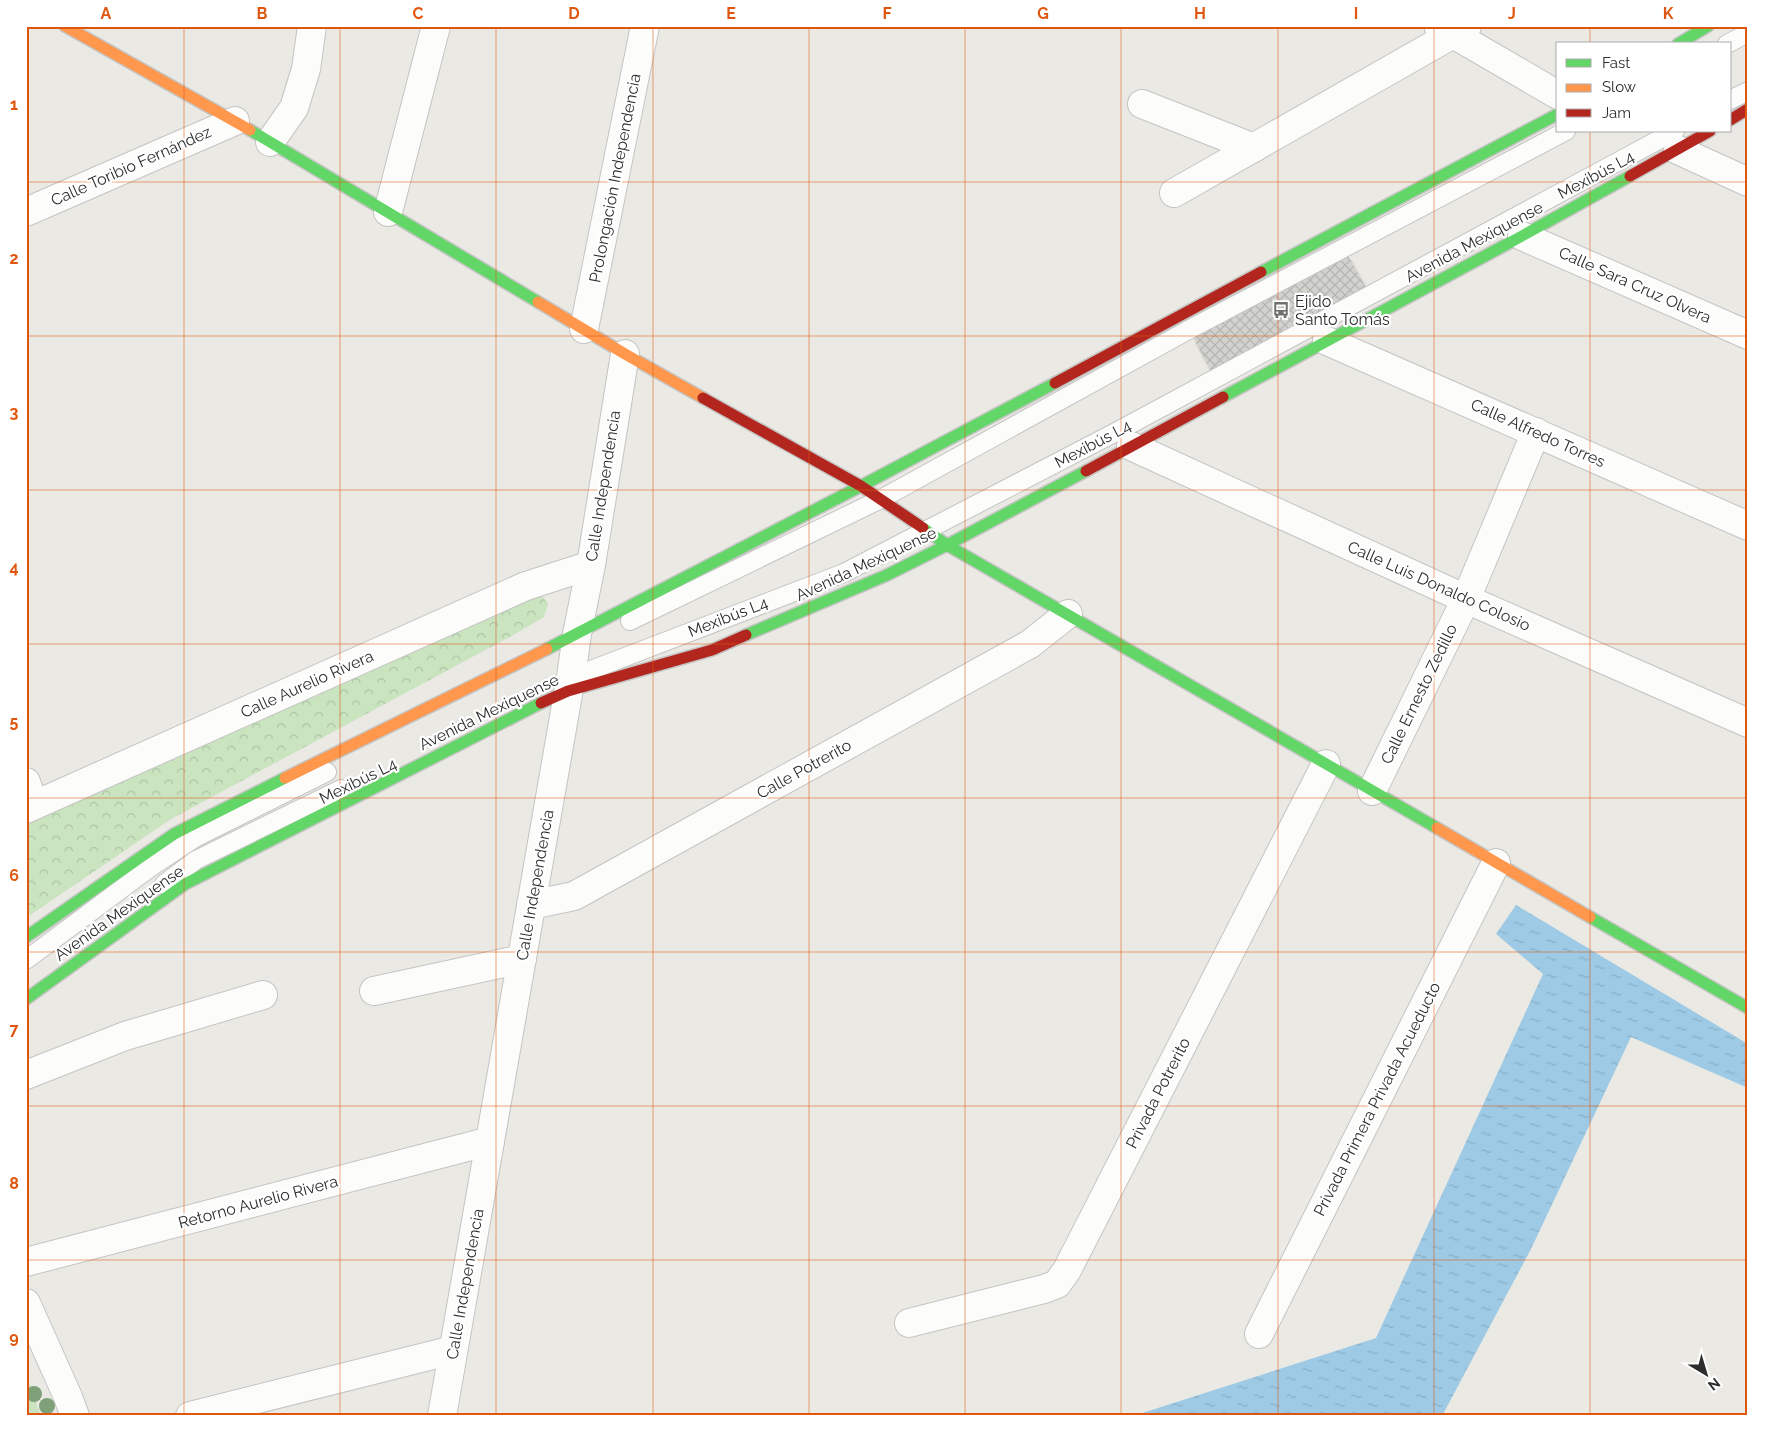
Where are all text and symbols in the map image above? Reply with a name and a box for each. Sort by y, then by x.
text: A [101,4,112,23]
text: B [257,4,268,23]
text: C [413,4,424,23]
text: D [568,4,580,23]
text: E [726,4,736,23]
text: F [882,4,892,23]
text: G [1037,4,1049,23]
text: H [1194,4,1206,23]
text: I [1354,4,1358,23]
text: J [1508,4,1516,23]
text: K [1663,4,1674,23]
legend [1556,42,1732,132]
text: Fast [1602,54,1630,72]
street label: Prolongación Independencia [585,72,645,284]
text: Slow [1602,78,1636,96]
text: 1 [10,95,18,114]
text: Jam [1602,104,1631,122]
street label: Calle Toribio Fernández [48,122,214,210]
street label: Mexibús L4 [1555,147,1638,203]
street label: Avenida Mexiquense [1402,198,1546,286]
street label: Calle Sara Cruz Olvera [1556,243,1714,327]
text: 2 [9,249,19,268]
place label: Ejido Santo Tomás [1295,292,1390,329]
bus stop icon: Ejido Santo Tomás [1271,300,1291,320]
street label: Calle Alfredo Torres [1468,395,1608,471]
text: 3 [10,403,19,422]
street label: Calle Independencia [582,409,624,563]
street label: Mexibús L4 [1052,416,1135,472]
street label: Avenida Mexiquense [793,523,939,605]
street label: Calle Luis Donaldo Colosio [1345,537,1533,635]
text: 4 [9,558,19,577]
street label: Mexibús L4 [685,593,771,641]
street label: Calle Ernesto Zedillo [1377,621,1461,767]
street label: Calle Aurelio Rivera [238,646,376,722]
street label: Avenida Mexiquense [416,670,562,754]
text: 5 [10,712,19,731]
street label: Calle Potrerito [753,735,855,803]
street label: Mexibús L4 [316,754,400,808]
street label: Calle Independencia [512,808,558,962]
street label: Avenida Mexiquense [51,861,187,965]
text: 6 [9,866,19,885]
street label: Privada Primera Privada Acueducto [1310,979,1444,1219]
text: 7 [10,1020,19,1039]
street label: Privada Potrerito [1122,1034,1194,1152]
street label: Retorno Aurelio Rivera [176,1172,340,1232]
text: 8 [9,1174,19,1193]
street label: Calle Independencia [442,1207,488,1361]
text: 9 [9,1328,19,1347]
north arrow [1682,1350,1732,1400]
text: N [1705,1375,1723,1394]

